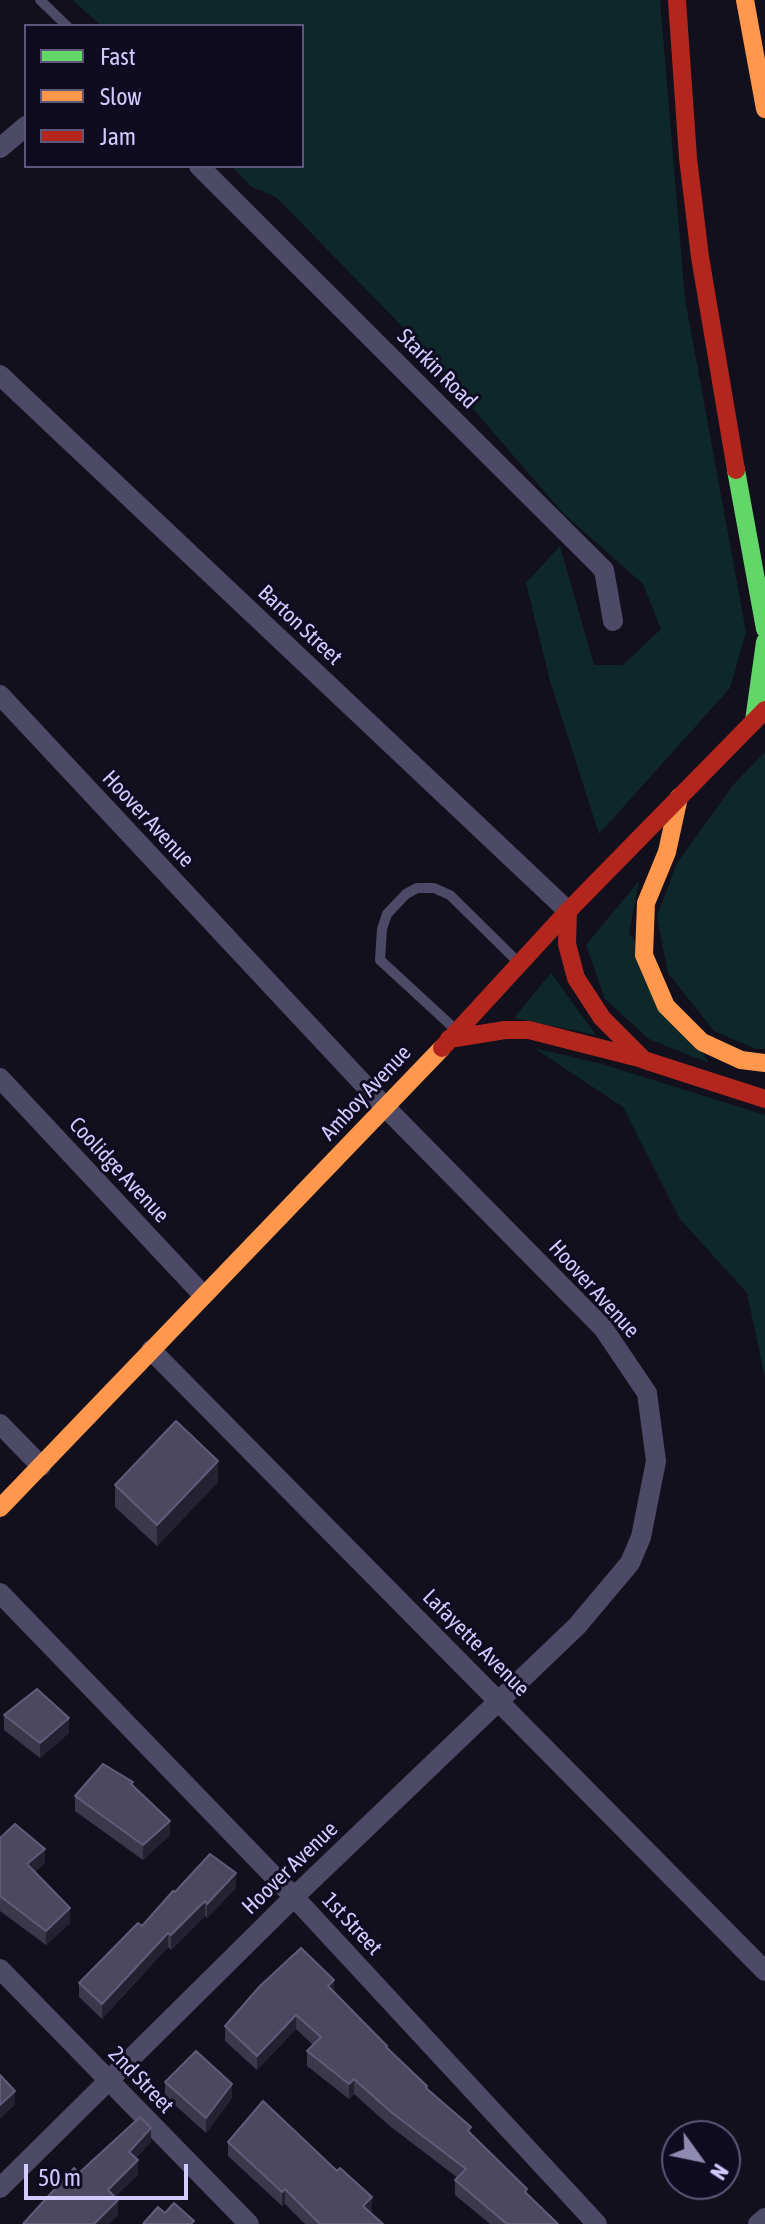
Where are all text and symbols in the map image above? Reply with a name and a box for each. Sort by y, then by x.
legend [24,24,304,168]
text: Fast [100,43,136,70]
text: Slow [100,83,142,110]
text: Jam [100,123,136,150]
street label: Starkin Road [392,324,482,414]
street label: Barton Street [252,579,348,671]
street label: Hoover Avenue [97,765,199,873]
street label: Amboy Avenue [315,1040,417,1146]
street label: Coolidge Avenue [63,1112,175,1228]
street label: Hoover Avenue [543,1235,645,1343]
street label: Lafayette Avenue [417,1584,535,1702]
street label: Hoover Avenue [237,1816,343,1920]
street label: 1st Street [317,1887,387,1961]
street label: 2nd Street [103,2041,179,2119]
north arrow [661,2120,741,2200]
scale bar [28,2148,192,2198]
text: N [705,2159,734,2185]
text: 50 m [38,2164,81,2191]

